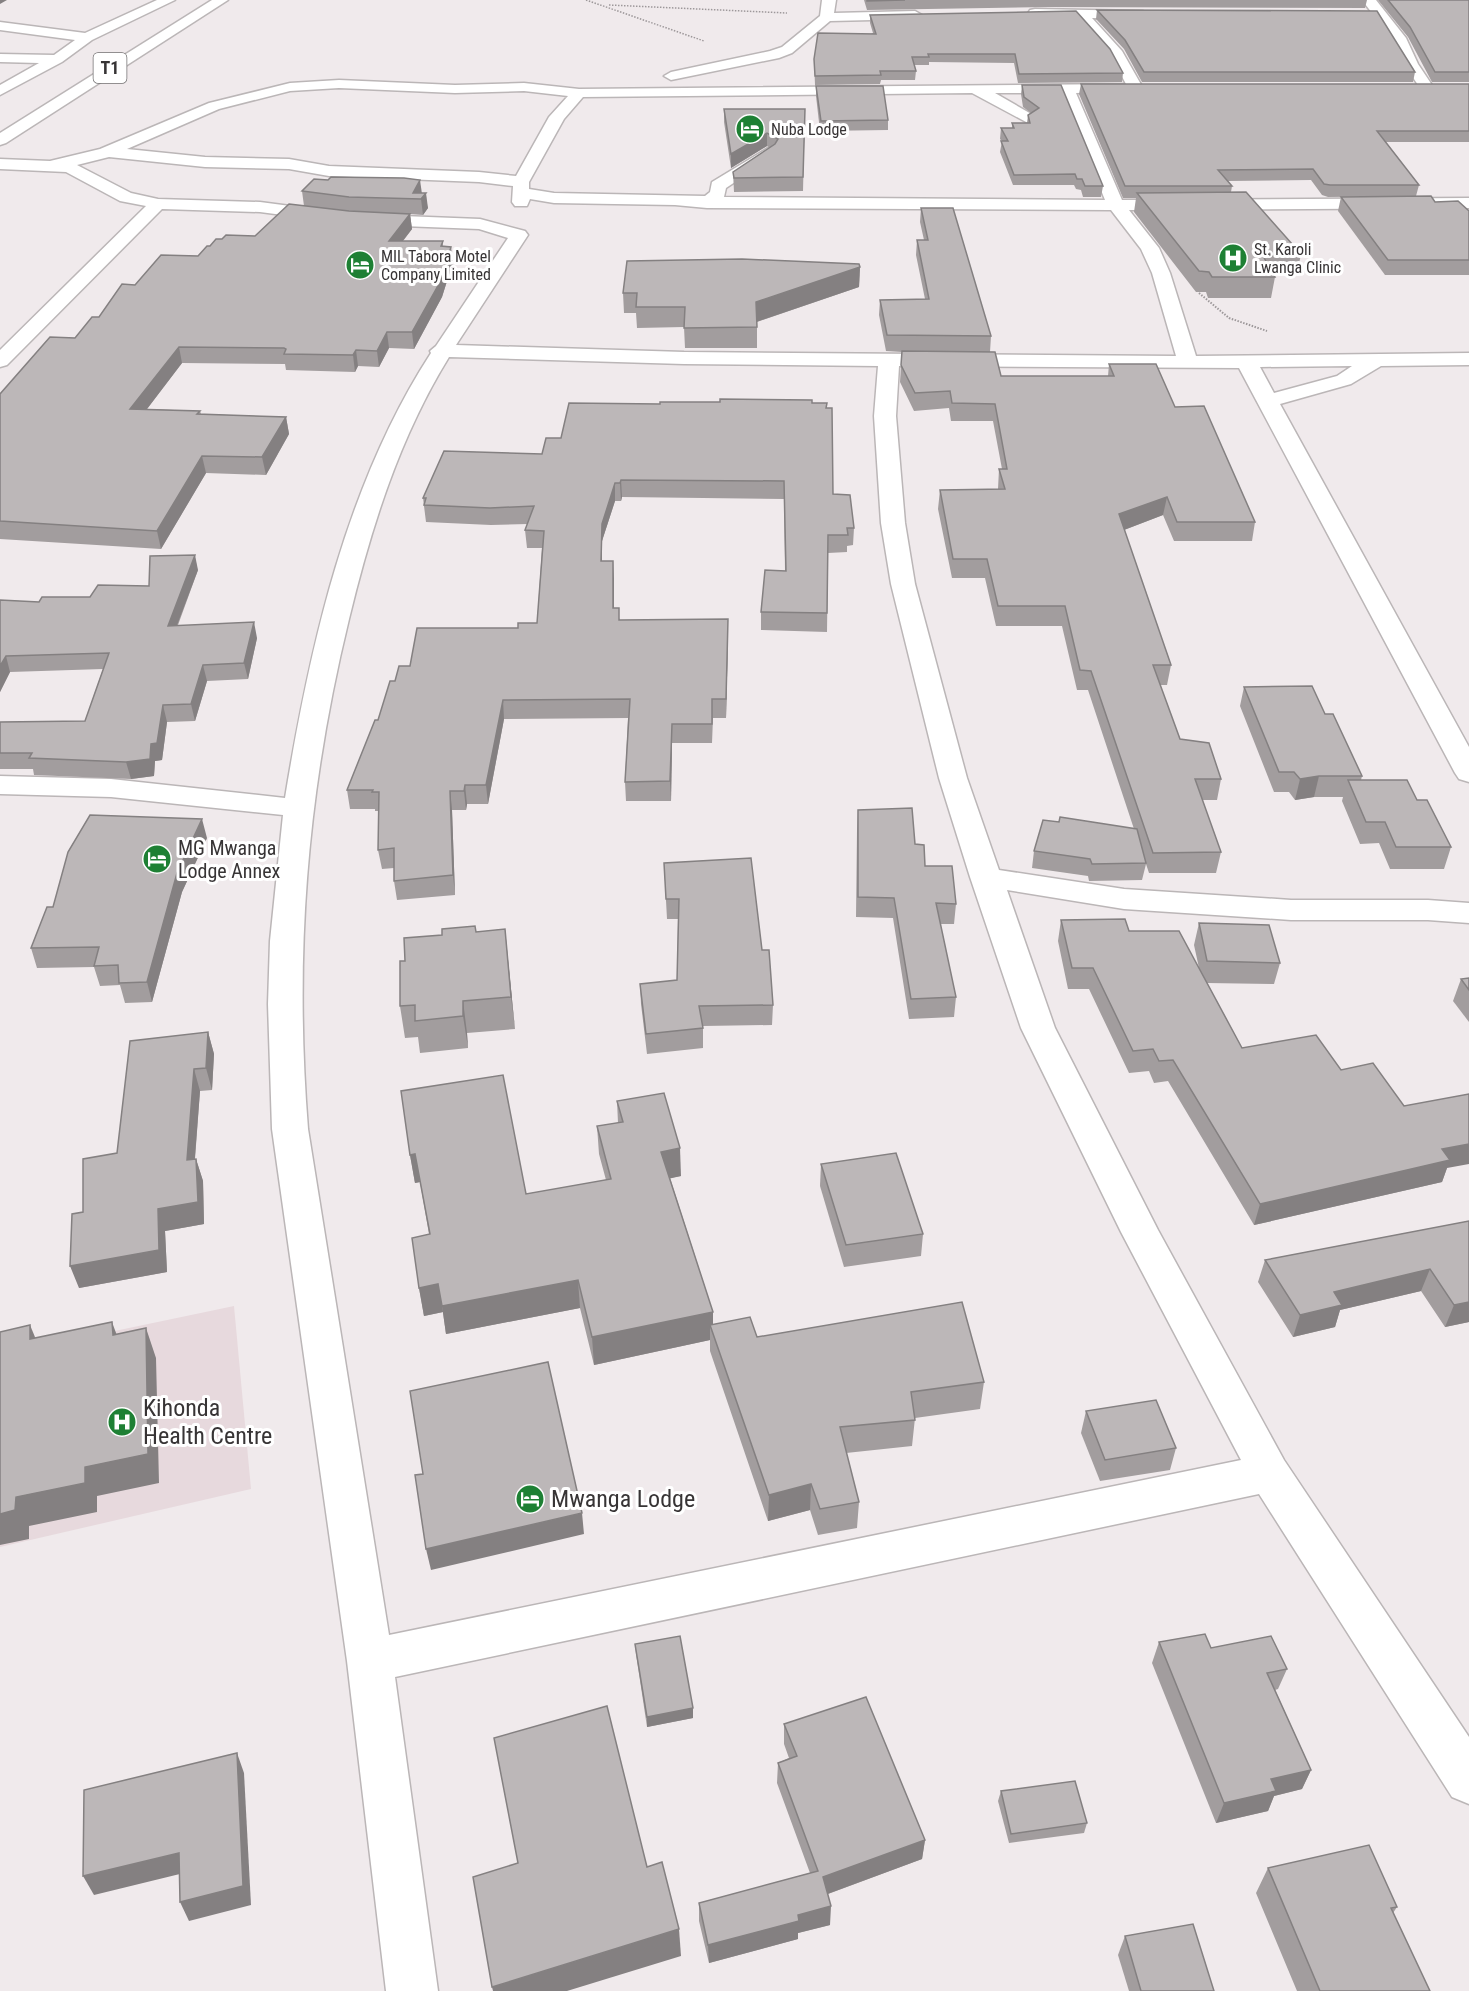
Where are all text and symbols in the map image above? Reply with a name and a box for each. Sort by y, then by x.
road number: T1 [94,53,126,83]
hotel icon: Nuba Lodge [734,113,766,145]
place label: Nuba Lodge [771,120,847,139]
place label: St. Karoli Lwanga Clinic [1254,240,1341,277]
hospital icon: St. Karoli Lwanga Clinic [1217,242,1249,274]
place label: MIL Tabora Motel Company Limited [381,247,491,284]
hotel icon: MIL Tabora Motel Company Limited [344,249,376,281]
place label: MG Mwanga Lodge Annex [178,836,281,883]
hotel icon: MG Mwanga Lodge Annex [141,843,173,875]
place label: Kihonda Health Centre [143,1394,272,1450]
hospital icon: Kihonda Health Centre [106,1406,138,1438]
hotel icon: Mwanga Lodge [514,1483,546,1515]
place label: Mwanga Lodge [551,1485,695,1513]

